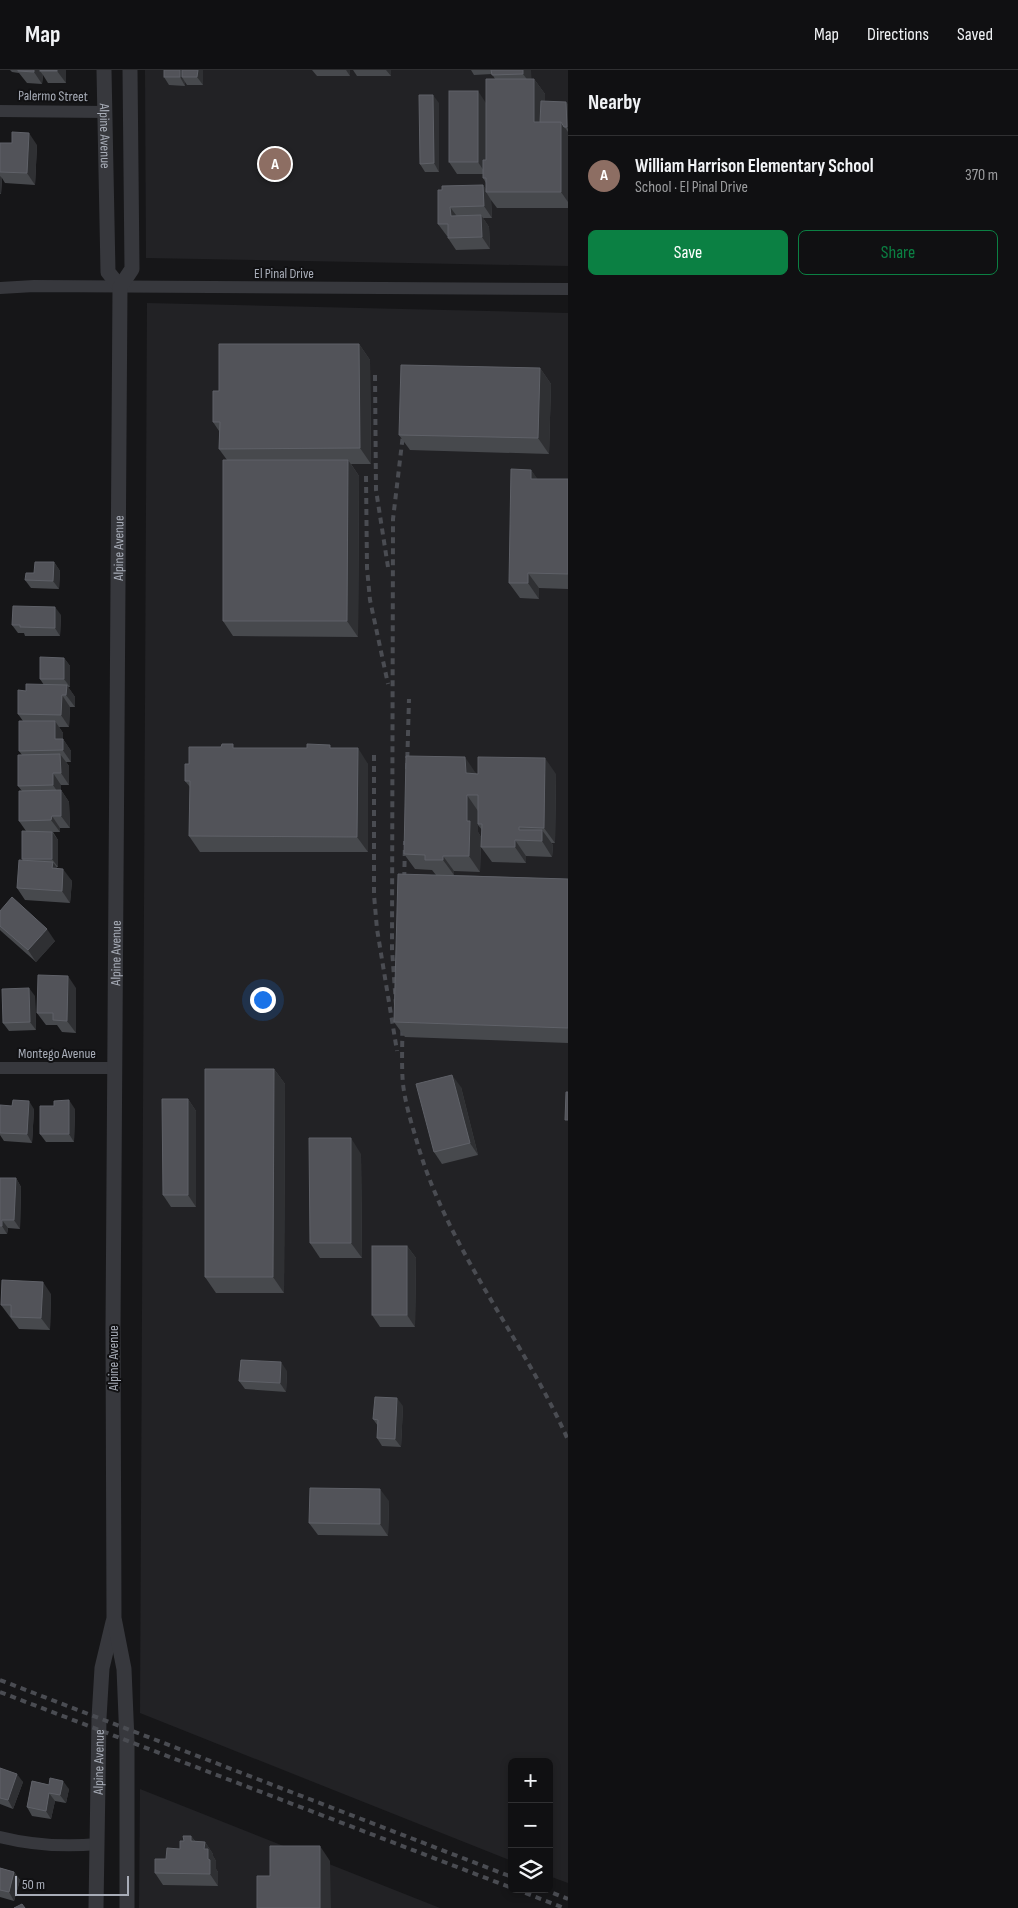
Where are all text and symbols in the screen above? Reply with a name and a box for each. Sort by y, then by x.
text: Map [25,20,60,49]
text: Map [814,24,839,45]
text: Directions [867,24,929,45]
text: Saved [957,24,993,45]
street label: Palermo Street [18,87,88,105]
text: Nearby [588,90,641,115]
street label: Alpine Avenue [96,102,114,169]
pin: A [259,145,291,183]
text: William Harrison Elementary School [635,155,874,178]
text: A [600,166,608,185]
text: 370 m [965,166,998,185]
text: School · El Pinal Drive [635,178,748,197]
button: Save [588,230,788,275]
button: Share [798,230,998,275]
street label: El Pinal Drive [254,265,314,282]
street label: Alpine Avenue [110,515,127,582]
street label: Alpine Avenue [107,920,124,987]
your location [250,987,276,1013]
street label: Montego Avenue [18,1045,96,1062]
street label: Alpine Avenue [105,1325,122,1392]
street label: Alpine Avenue [89,1729,107,1796]
map controls [508,1758,553,1893]
button: + [508,1758,553,1803]
button: − [508,1803,553,1848]
button: layers [508,1848,553,1893]
scale bar [15,1873,129,1896]
text: 50 m [22,1876,45,1893]

